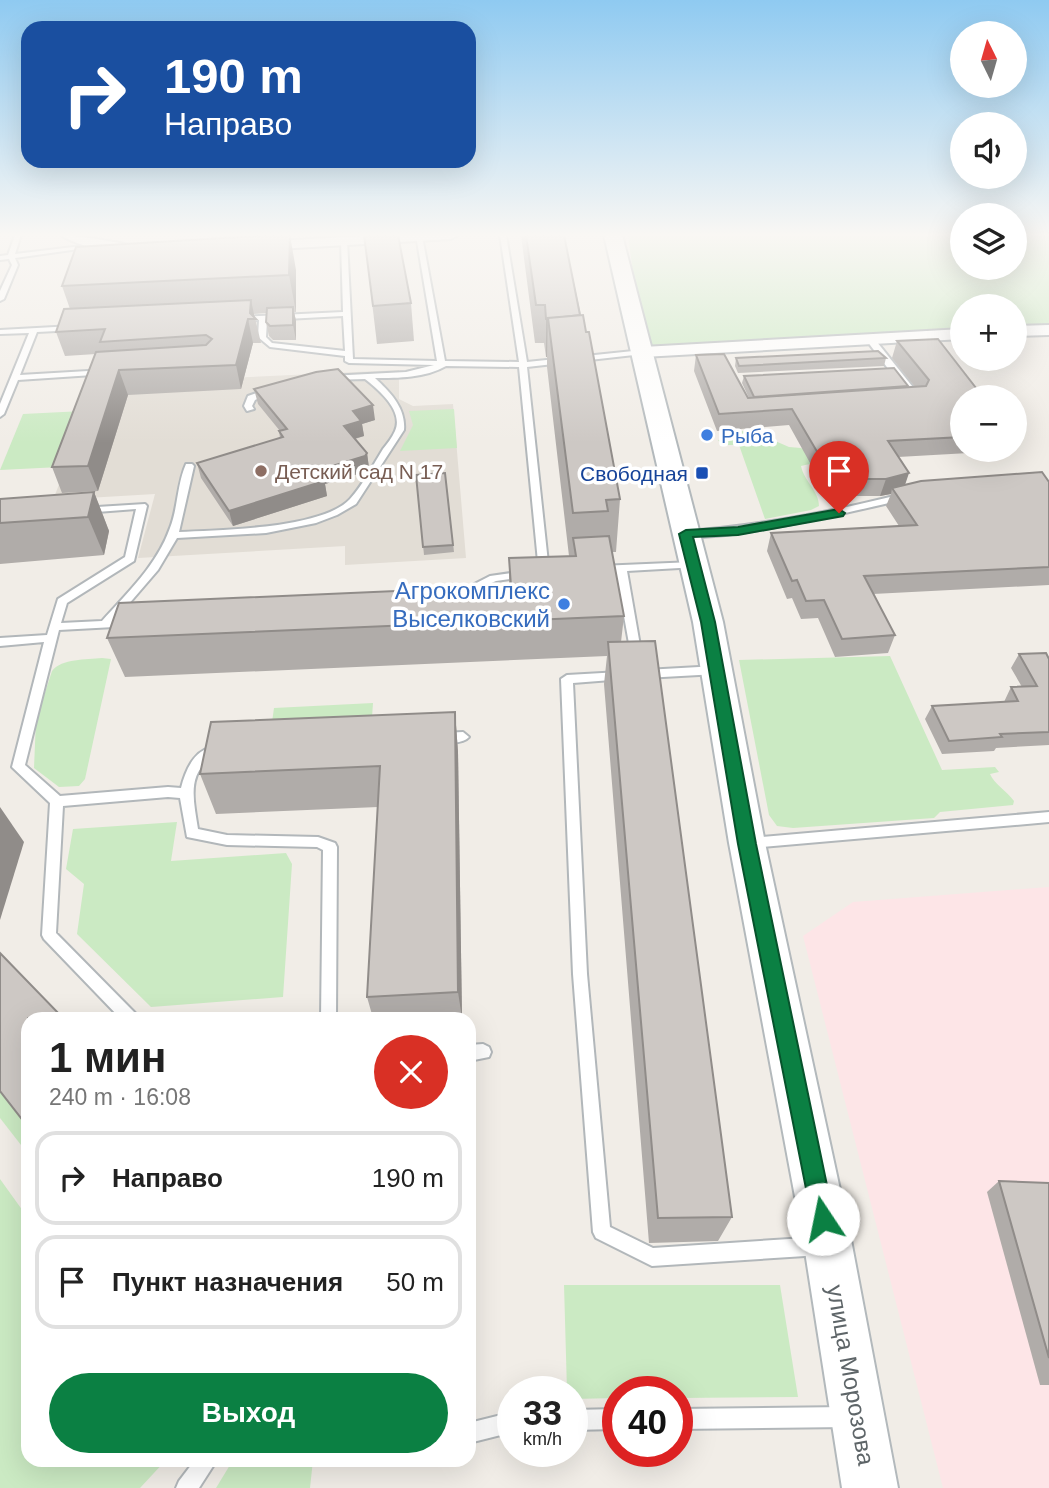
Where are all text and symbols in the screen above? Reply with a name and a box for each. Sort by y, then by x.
north arrow [950,21,1027,98]
map controls [950,21,1027,462]
icon: right [49,49,140,140]
text: 190 m [164,49,303,103]
text: Направо [164,106,292,142]
button: sound [950,112,1027,189]
button: layers [950,203,1027,280]
button: + [950,294,1027,371]
button: − [950,385,1027,462]
place label: Рыба [721,424,774,447]
marker: Рыба [699,427,715,443]
pin [809,441,869,513]
icon: arrive [820,452,858,490]
place label: Детский сад N 17 [275,460,443,483]
place label: Свободная [580,462,688,485]
marker: Детский сад N 17 [253,463,269,479]
marker: Свободная [694,465,710,481]
place label: Агрокомплекс Выселковский [392,577,550,632]
marker: Агрокомплекс Выселковский [556,596,572,612]
text: 1 мин [49,1034,166,1081]
button: close [374,1035,448,1109]
text: 240 m · 16:08 [49,1084,191,1110]
icon: right [53,1159,91,1197]
text: Направо [112,1163,223,1193]
text: 190 m [372,1163,444,1193]
position arrow [786,1182,860,1256]
icon: arrive [53,1263,91,1301]
text: Пункт назначения [112,1267,343,1297]
text: 50 m [386,1267,444,1297]
street label: улица Морозова [822,1283,880,1468]
button: Выход [49,1373,448,1453]
speed limit sign: 40 [602,1376,693,1467]
text: 33 [523,1393,562,1432]
text: km/h [523,1429,562,1449]

